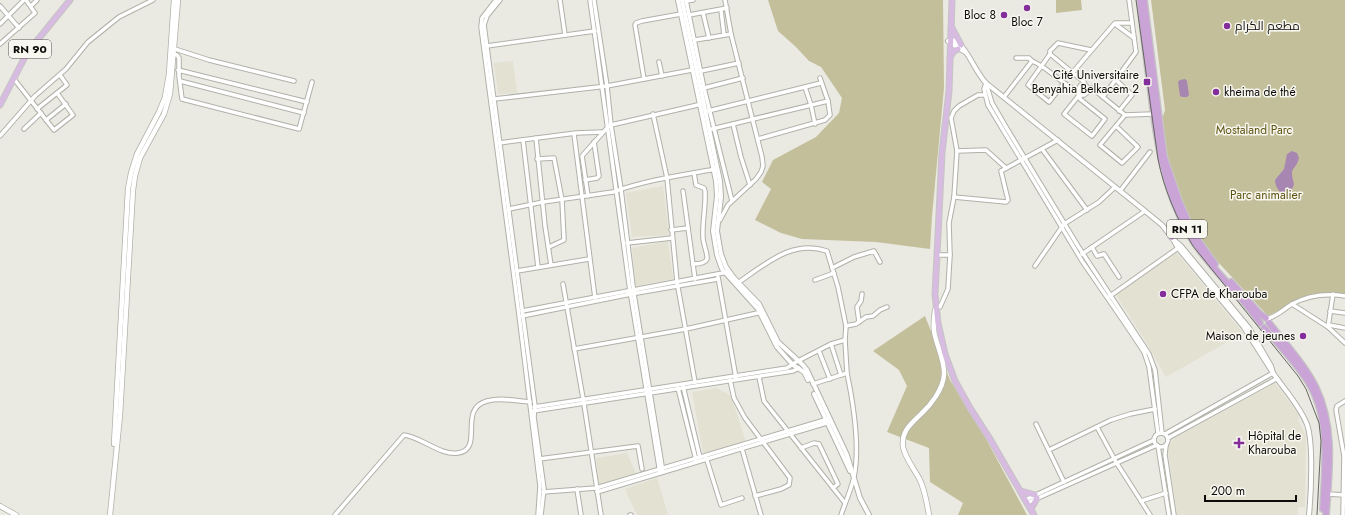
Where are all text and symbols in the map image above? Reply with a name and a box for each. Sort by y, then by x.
marker: Bloc 7 [1022,3,1032,13]
place label: Bloc 8 [964,6,996,24]
marker: Bloc 8 [999,10,1009,20]
place label: Bloc 7 [1011,13,1044,31]
place label: مطعم الكرام [1235,17,1300,35]
marker: مطعم الكرام [1222,21,1232,31]
road number: RN 90 [9,40,51,58]
place label: Cité Universitaire Benyahia Belkacem 2 [1032,66,1139,98]
marker: Cité Universitaire Benyahia Belkacem 2 [1142,77,1152,87]
place label: kheima de thé [1224,83,1296,101]
marker: kheima de thé [1211,87,1221,97]
park label: Mostaland Parc [1216,121,1293,139]
park label: Parc animalier [1230,186,1303,204]
road number: RN 11 [1167,220,1207,238]
place label: CFPA de Kharouba [1171,285,1268,303]
marker: CFPA de Kharouba [1158,289,1168,299]
place label: Maison de jeunes [1206,327,1295,345]
marker: Maison de jeunes [1298,331,1308,341]
place label: Hôpital de Kharouba [1248,427,1301,459]
marker: Hôpital de Kharouba [1233,437,1245,449]
scale bar [1205,477,1296,503]
text: 200 m [1211,482,1245,500]

